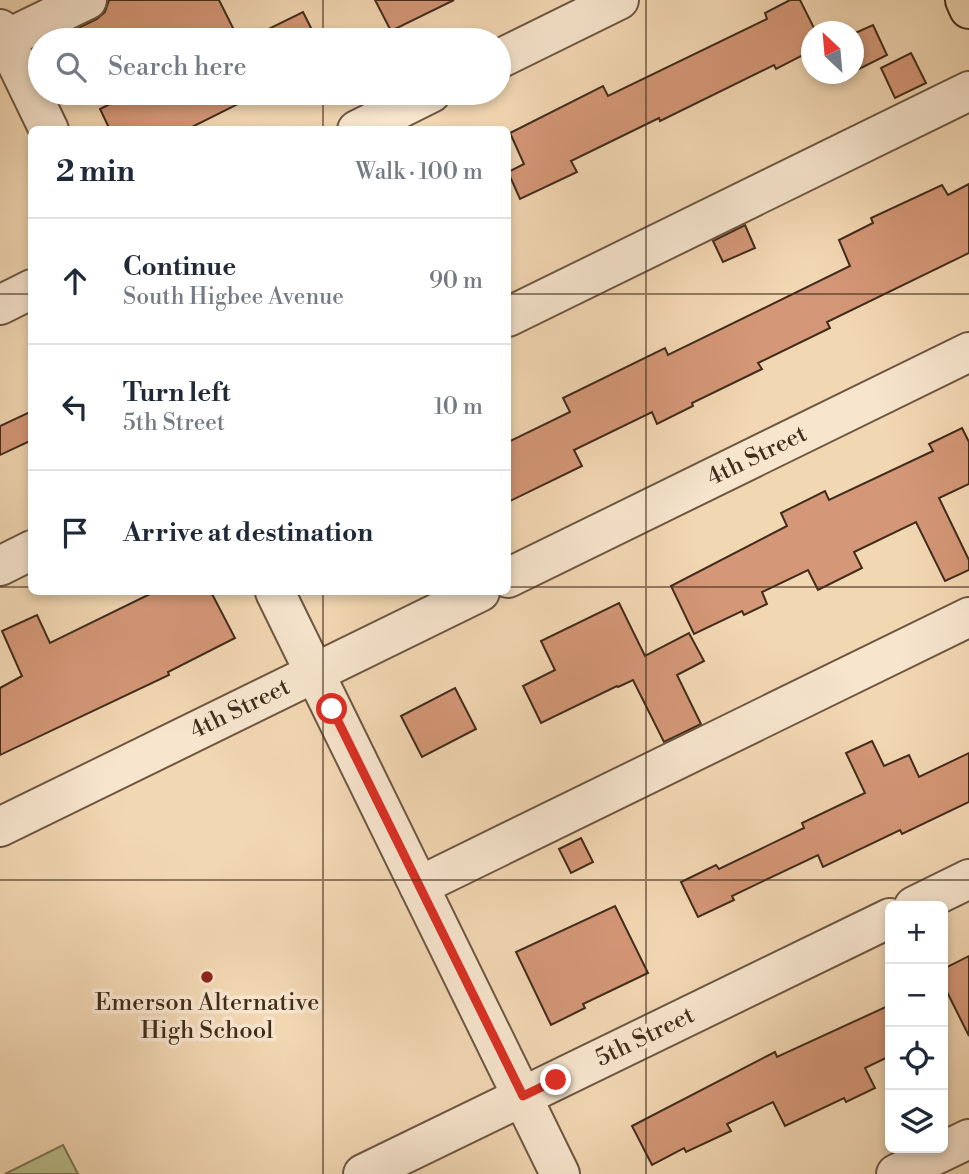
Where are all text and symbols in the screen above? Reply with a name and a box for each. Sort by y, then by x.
north arrow [801,21,864,84]
search box [28,28,511,105]
icon: search [52,48,90,86]
text: Search here [108,51,247,83]
text: 2 min [56,153,135,191]
text: Walk · 100 m [355,158,483,186]
text: Continue [123,251,236,283]
icon: ahead [56,262,94,300]
text: 90 m [429,267,483,295]
text: South Higbee Avenue [123,283,344,311]
text: Turn left [123,377,231,409]
icon: left [56,388,94,426]
text: 10 m [434,393,483,421]
text: 5th Street [123,409,225,437]
street label: 4th Street [702,419,812,493]
icon: arrive [56,514,94,552]
text: Arrive at destination [123,517,373,549]
street label: 4th Street [185,672,295,746]
route start [316,693,347,724]
map controls [885,901,948,1153]
button: + [885,901,948,964]
button: − [885,964,948,1027]
marker: Emerson Alternative High School [199,969,215,985]
place label: Emerson Alternative High School [95,988,319,1046]
street label: 5th Street [591,1000,700,1074]
button: locate [885,1027,948,1090]
route end [540,1064,571,1095]
button: layers [885,1090,948,1153]

